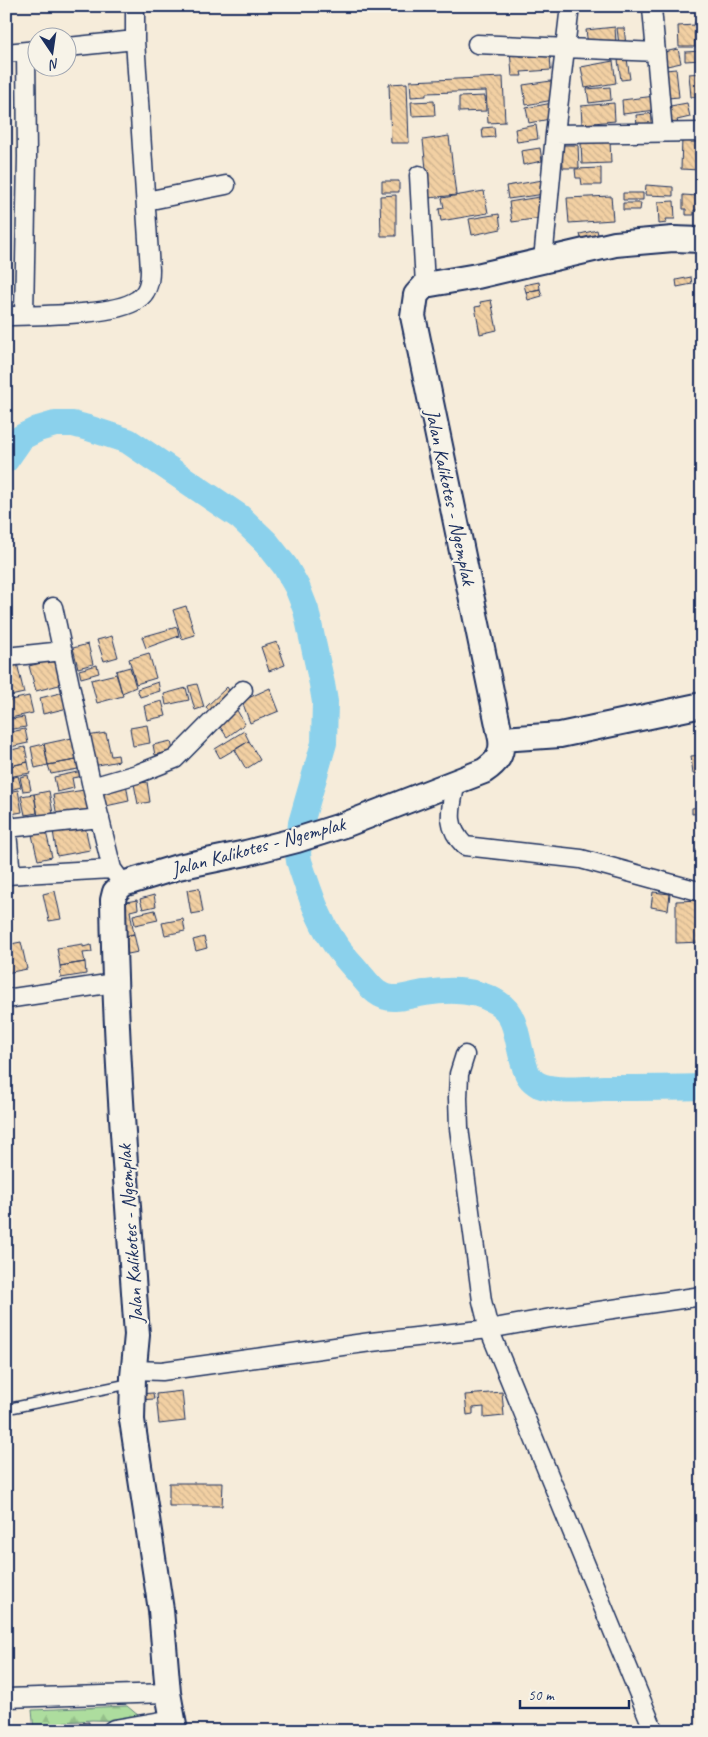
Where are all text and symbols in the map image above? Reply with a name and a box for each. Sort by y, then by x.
north arrow [28,28,78,78]
text: N [46,55,61,74]
street label: Jalan Kalikotes - Ngemplak [419,406,482,589]
street label: Jalan Kalikotes - Ngemplak [167,811,350,882]
street label: Jalan Kalikotes - Ngemplak [112,1142,149,1325]
scale bar [520,1677,629,1709]
text: 50 m [528,1686,555,1705]

